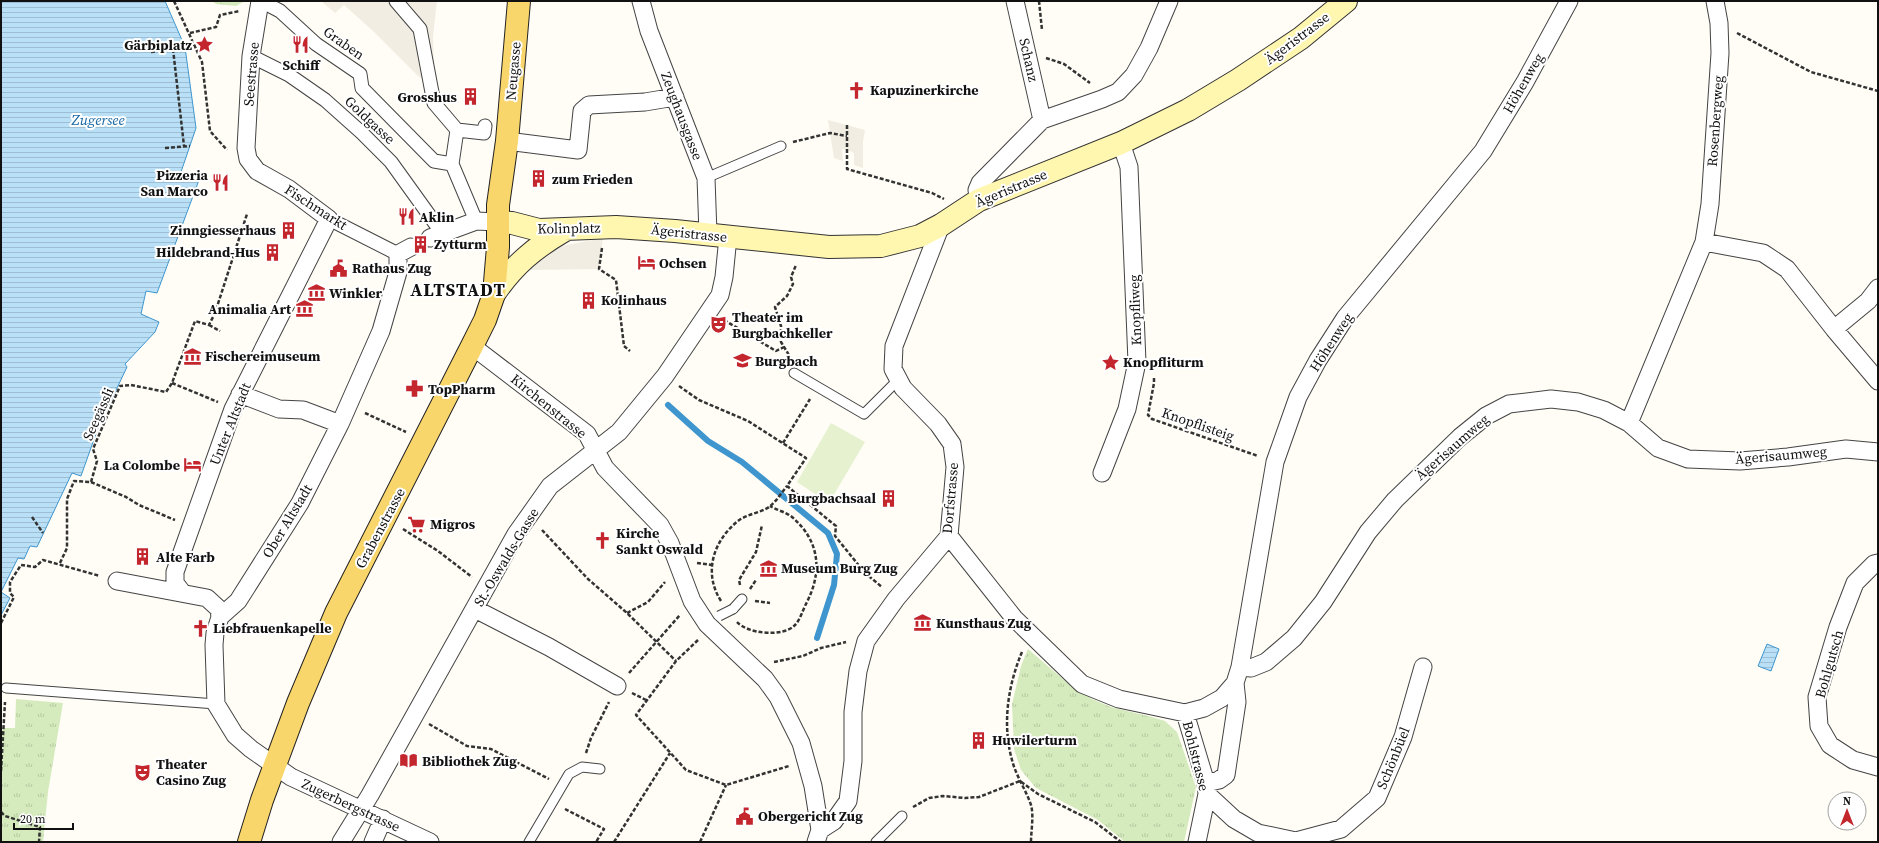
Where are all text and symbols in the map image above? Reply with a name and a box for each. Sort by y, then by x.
street label: Ägeristrasse [1260,7,1334,69]
street label: Graben [319,22,369,65]
place label: Gärbiplatz [124,35,192,55]
place icon: Gärbiplatz [195,35,215,55]
restaurant icon: Schiff [291,35,311,55]
street label: Schanz [1014,36,1044,84]
street label: Seestrasse [238,41,264,107]
street label: Neugasse [500,41,526,101]
street label: Höhenweg [1498,49,1548,117]
place label: Schiff [283,55,321,75]
street label: Zeughausgasse [656,69,708,163]
street label: Rosenbergweg [1702,75,1728,167]
church icon: Kapuzinerkirche [847,80,867,100]
place label: Kapuzinerkirche [870,80,979,100]
place label: Grosshus [397,87,458,107]
building icon: Grosshus [460,87,480,107]
street label: Goldgasse [340,91,400,149]
water label: Zugersee [70,109,125,130]
street label: Ägeristrasse [972,164,1050,212]
place label: Pizzeria San Marco [140,165,209,201]
building icon: zum Frieden [529,169,549,189]
place label: zum Frieden [552,169,633,189]
restaurant icon: Pizzeria San Marco [211,173,231,193]
street label: Fischmarkt [281,179,352,235]
restaurant icon: Aklin [396,207,416,227]
place label: Aklin [419,207,455,227]
street label: Kolinplatz [537,217,601,239]
street label: Ägeristrasse [650,219,728,247]
place label: Zinngiesserhaus [170,220,277,240]
building icon: Zinngiesserhaus [279,220,299,240]
building icon: Zytturm [411,234,431,254]
place label: Zytturm [434,234,487,254]
place label: Hildebrand-Hus [156,242,261,262]
building icon: Hildebrand-Hus [263,242,283,262]
hotel icon: Ochsen [636,253,656,273]
place label: Ochsen [659,253,707,273]
public building icon: Rathaus Zug [329,258,349,278]
place label: Rathaus Zug [352,258,432,278]
street label: Knopfliweg [1124,274,1146,346]
district label: ALTSTADT [410,277,506,302]
museum icon: Winkler [306,283,326,303]
place label: Winkler [329,283,382,303]
building icon: Kolinhaus [578,290,598,310]
place label: Kolinhaus [601,290,667,310]
place label: Animalia Art [208,299,292,319]
museum icon: Animalia Art [294,299,314,319]
place label: Theater im Burgbachkeller [732,307,833,343]
street label: Höhenweg [1304,309,1358,375]
theatre icon: Theater im Burgbachkeller [709,315,729,335]
museum icon: Fischereimuseum [182,346,202,366]
place label: Fischereimuseum [205,346,321,366]
school or university icon: Burgbach [732,351,752,371]
place label: Burgbach [755,351,818,371]
place icon: Knopfliturm [1100,352,1120,372]
place label: Knopfliturm [1123,352,1204,372]
street label: Kirchenstrasse [507,369,591,443]
street label: Unter Altstadt [204,379,256,468]
pharmacy icon: TopPharm [405,379,425,399]
place label: TopPharm [428,379,496,399]
street label: Seegässli [77,384,119,444]
street label: Knopflisteig [1159,402,1237,446]
street label: Ägerisaumweg [1411,409,1493,485]
street label: Ägerisaumweg [1734,441,1828,469]
place label: La Colombe [104,455,180,475]
hotel icon: La Colombe [183,455,203,475]
street label: Dorfstrasse [937,462,963,534]
street label: Ober Altstadt [257,480,317,562]
street label: Grabenstrasse [350,484,410,572]
place label: Burgbachsaal [788,488,876,508]
building icon: Burgbachsaal [879,488,899,508]
street label: St.-Oswalds-Gasse [469,504,543,610]
supermarket icon: Migros [407,514,427,534]
place label: Migros [430,514,476,534]
place label: Kirche Sankt Oswald [616,523,704,559]
church icon: Kirche Sankt Oswald [593,531,613,551]
building icon: Alte Farb [133,547,153,567]
place label: Alte Farb [156,547,215,567]
museum icon: Museum Burg Zug [758,558,778,578]
place label: Museum Burg Zug [781,558,898,578]
museum icon: Kunsthaus Zug [913,613,933,633]
place label: Kunsthaus Zug [936,613,1032,633]
church icon: Liebfrauenkapelle [190,618,210,638]
place label: Liebfrauenkapelle [213,618,332,638]
street label: Bohlgutsch [1810,628,1848,700]
street label: Bohlstrasse [1178,719,1214,793]
street label: Schönbüel [1371,724,1415,792]
building icon: Huwilerturm [969,730,989,750]
place label: Huwilerturm [992,730,1077,750]
library icon: Bibliothek Zug [399,751,419,771]
place label: Bibliothek Zug [422,751,517,771]
place label: Theater Casino Zug [156,754,227,790]
theatre icon: Theater Casino Zug [133,762,153,782]
street label: Zugerbergstrasse [298,773,404,837]
north arrow [1827,791,1867,831]
text: N [1843,794,1851,809]
scale bar [14,805,73,831]
public building icon: Obergericht Zug [735,806,755,826]
place label: Obergericht Zug [758,806,863,826]
text: 20 m [20,811,46,827]

